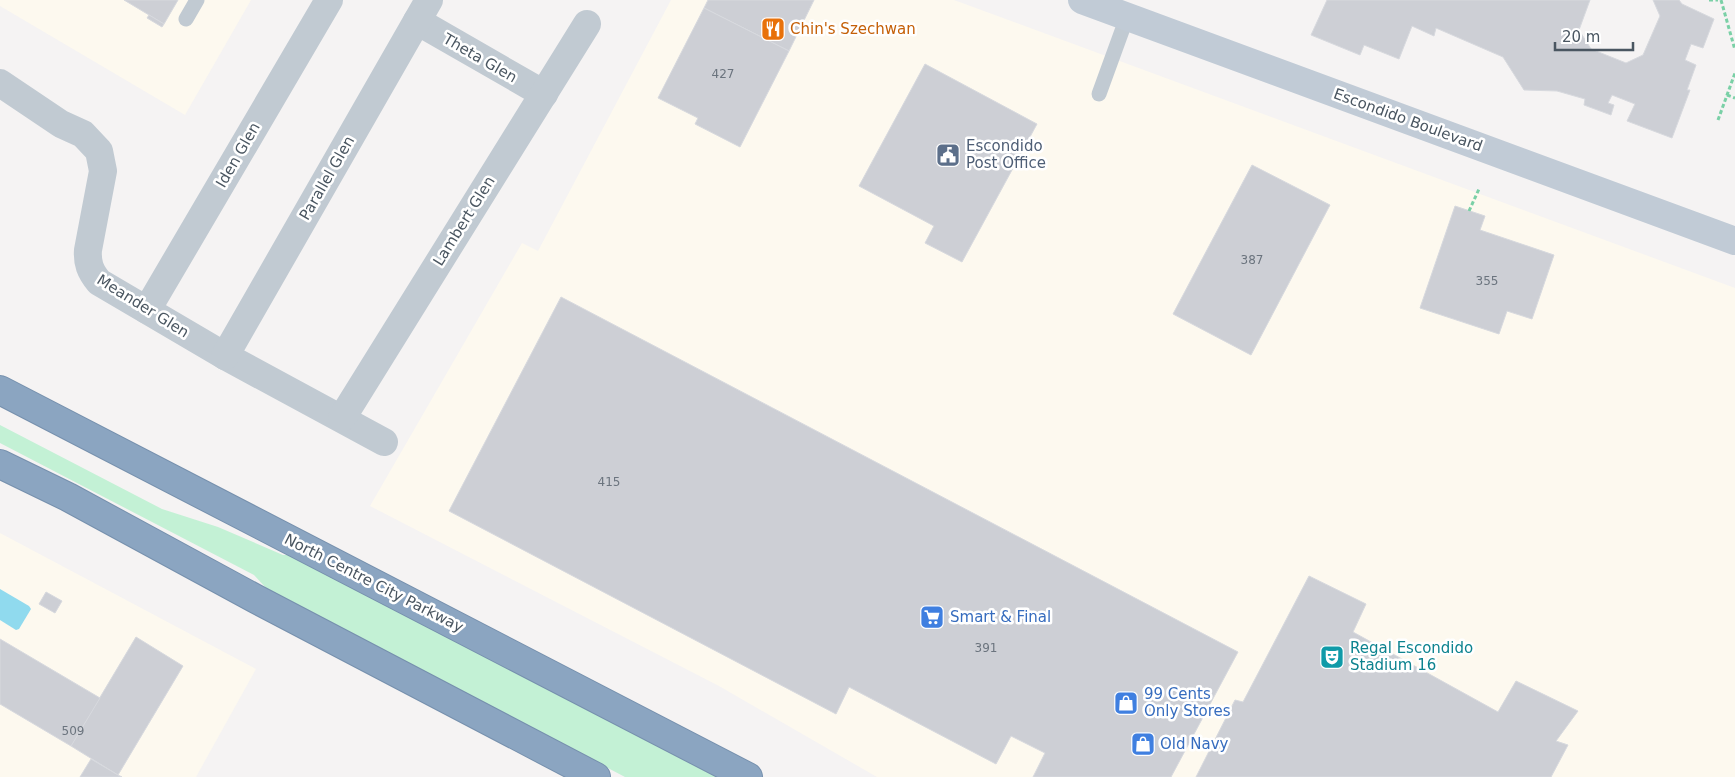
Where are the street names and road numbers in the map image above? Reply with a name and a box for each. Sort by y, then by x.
street label: Theta Glen [439,29,520,86]
street label: Escondido Boulevard [1331,85,1485,155]
street label: Iden Glen [212,119,264,191]
street label: Parallel Glen [296,133,358,223]
street label: Lambert Glen [429,173,499,269]
street label: Meander Glen [94,271,192,341]
street label: North Centre City Parkway [281,530,467,636]

